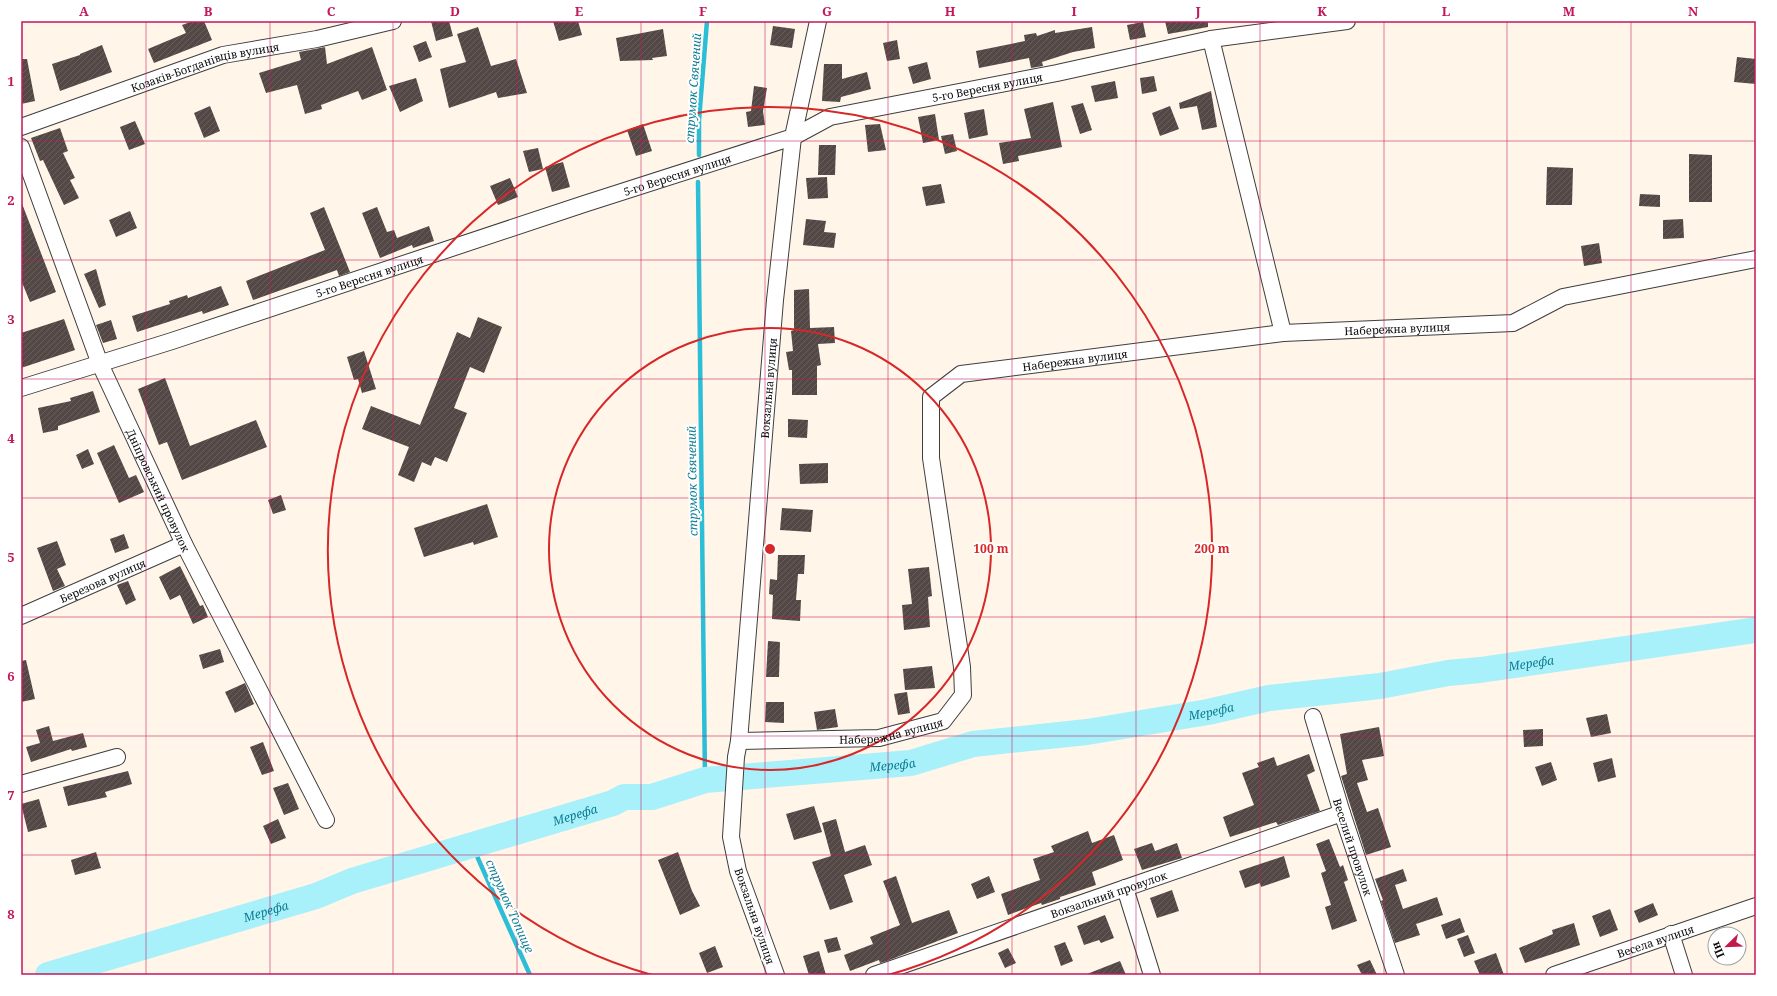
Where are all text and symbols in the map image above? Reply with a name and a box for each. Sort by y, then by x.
text: A [79,2,89,20]
text: B [204,2,213,20]
text: C [327,2,336,20]
text: D [450,2,460,20]
text: E [575,2,584,20]
text: F [699,2,707,20]
text: G [822,2,832,20]
text: H [945,2,956,20]
text: I [1071,2,1077,20]
text: J [1194,2,1201,20]
text: K [1317,2,1327,20]
text: L [1442,2,1451,20]
text: M [1563,2,1576,20]
text: N [1688,2,1699,20]
water label: струмок Свячений [681,32,705,144]
street label: Козаків-Богданівців вулиця [128,38,280,95]
street label: 5-го Вересня вулиця [931,68,1044,105]
text: 1 [7,72,15,90]
street label: 5-го Вересня вулиця [621,150,733,198]
text: 2 [7,191,15,209]
street label: 5-го Вересня вулиця [314,251,425,300]
text: 3 [7,310,15,328]
street label: Набережна вулиця [1344,318,1450,338]
street label: Вокзальна вулиця [756,337,779,439]
street label: Набережна вулиця [1022,345,1128,374]
street label: Дніпровський провулок [124,426,194,555]
water label: струмок Свячений [683,426,701,536]
text: 4 [7,429,15,447]
text: 100 m [973,540,1009,557]
text: 200 m [1194,540,1230,557]
centre of rings [763,542,777,556]
text: 5 [7,548,15,566]
street label: Березова вулиця [57,554,148,606]
water label: Мерефа [1506,651,1555,674]
text: 6 [7,667,15,685]
water label: Мерефа [1186,698,1236,724]
street label: Набережна вулиця [839,714,945,746]
water label: Мерефа [868,754,918,775]
text: 7 [7,786,15,804]
street label: Веселий провулок [1330,796,1377,898]
water label: Мерефа [549,800,600,829]
water label: струмок Топище [482,857,538,956]
street label: Вокзальна вулиця [732,866,778,966]
street label: Вокзальний провулок [1048,867,1169,921]
water label: Мерефа [240,896,290,926]
text: 8 [7,905,15,923]
street label: Весела вулиця [1615,920,1696,961]
north arrow [1707,926,1747,966]
text: Пн [1707,939,1727,961]

